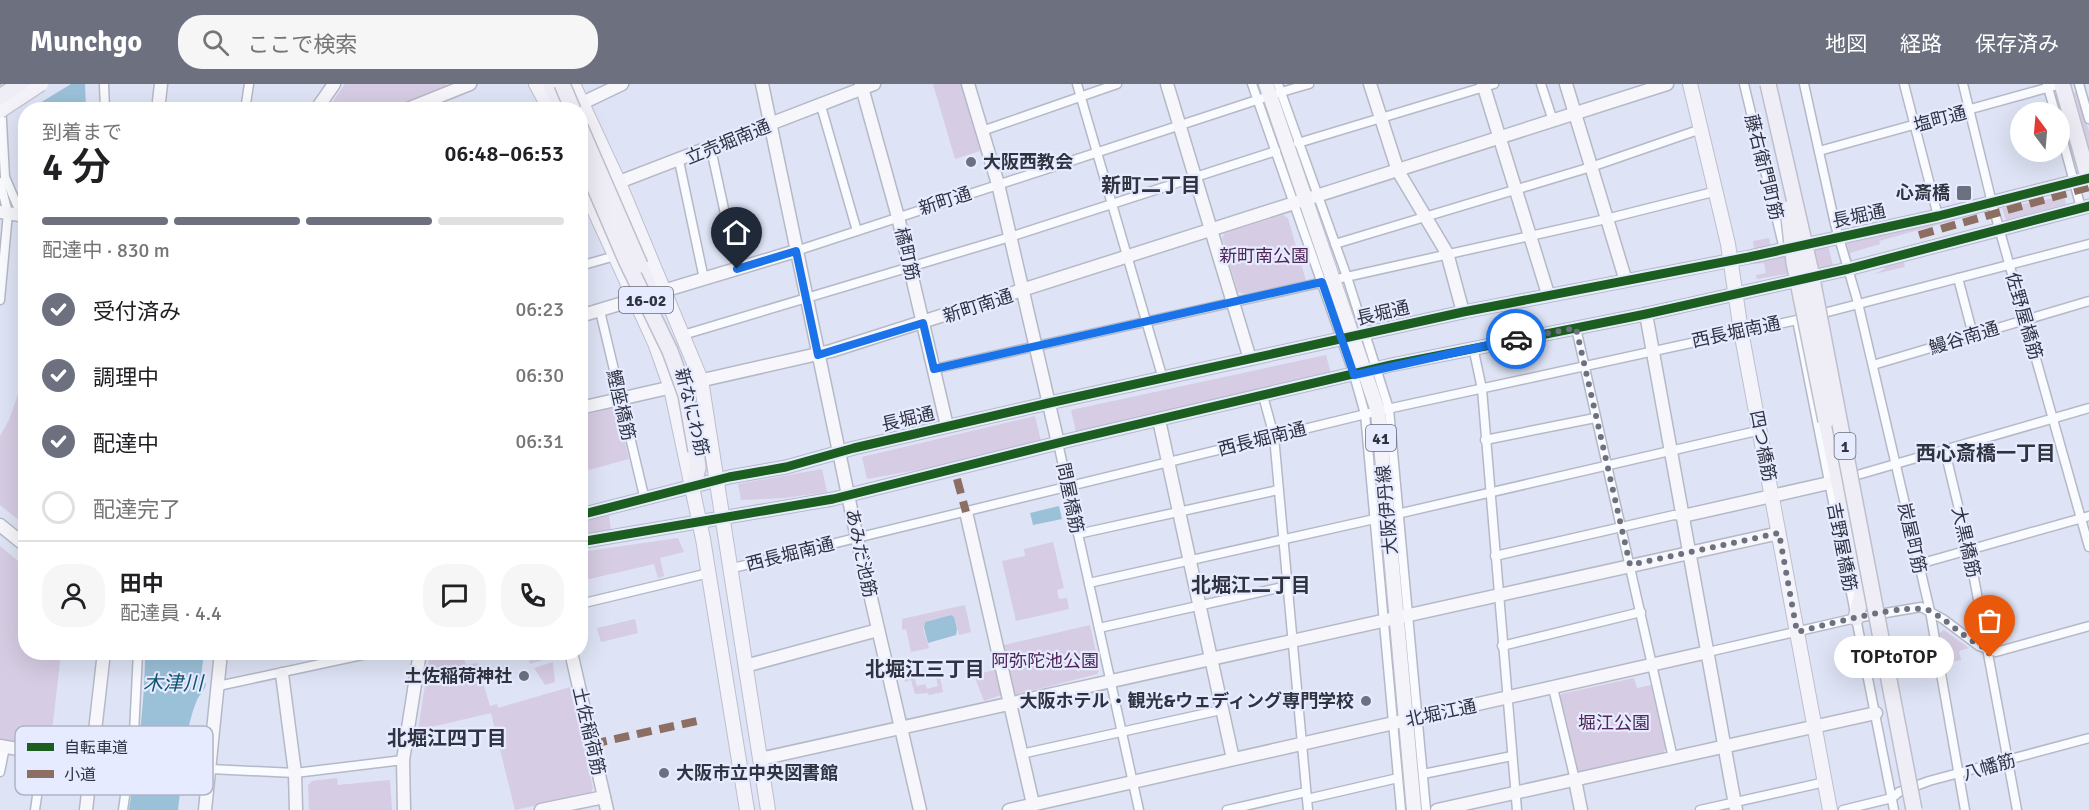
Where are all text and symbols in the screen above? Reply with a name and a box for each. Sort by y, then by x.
search box [178,15,598,69]
text: Munchgo [30,25,142,59]
icon: search [199,26,232,59]
text: ここで検索 [247,31,357,58]
text: 地図 [1825,31,1867,57]
text: 経路 [1900,31,1942,57]
text: 保存済み [1975,31,2059,57]
street label: 塩町通 [1911,101,1969,137]
north arrow [2010,102,2070,162]
map controls [2010,102,2070,162]
street label: 藤右衛門町筋 [1740,112,1788,222]
street label: 立売堀南通 [682,115,774,169]
text: 到着まで [42,120,122,145]
text: 06:48–06:53 [445,140,564,167]
text: 4 分 [42,143,111,191]
place label: 大阪西教会 [983,151,1073,173]
marker: 大阪西教会 [964,155,978,169]
district label: 新町二丁目 [1101,173,1201,198]
street label: 新町通 [916,182,974,220]
place label: 心斎橋 [1896,182,1950,204]
marker: 心斎橋 [1955,184,1973,202]
street label: 長堀通 [1830,200,1888,232]
pin [711,207,762,269]
icon: home [720,216,753,249]
street label: 橘町筋 [890,225,924,283]
text: 配達中 · 830 m [42,238,170,263]
park label: 新町南公園 [1219,245,1309,267]
street label: 佐野屋橋筋 [2001,270,2047,362]
street label: 新町南通 [940,284,1016,328]
road number: 16-02 [619,287,673,313]
icon: check [42,293,75,326]
street label: 長堀通 [1354,296,1412,330]
text: 06:23 [515,297,564,322]
text: 受付済み [93,298,181,325]
courier [1486,309,1546,369]
street label: 西長堀南通 [1690,312,1782,352]
street label: 鰻谷南通 [1926,317,2002,359]
icon: car [1500,323,1533,356]
icon: check [42,359,75,392]
text: 06:30 [515,363,564,388]
text: 調理中 [93,364,159,391]
street label: 新なにわ筋 [670,366,714,458]
street label: 鰹座橋筋 [602,367,640,443]
street label: 長堀通 [879,402,937,436]
street label: 四つ橋筋 [1745,409,1781,483]
street label: 西長堀南通 [1216,417,1308,461]
icon: check [42,425,75,458]
road number: 41 [1366,425,1396,451]
text: 06:31 [515,429,564,454]
text: 配達中 [93,430,159,457]
road number: 1 [1834,433,1856,459]
district label: 西心斎橋一丁目 [1916,441,2056,466]
street label: 問屋橋筋 [1052,460,1088,536]
street label: 大阪伊丹線 [1372,464,1402,556]
text: 配達完了 [93,496,181,523]
street label: 炭屋町筋 [1893,500,1931,576]
street label: 吉野屋橋筋 [1823,501,1861,593]
street label: 大黒橋筋 [1947,504,1985,580]
street label: あみだ池筋 [841,507,881,599]
street label: 西長堀南通 [744,532,836,576]
button: person [42,564,105,627]
button: chat [423,564,486,627]
button: phone [501,564,564,627]
text: 田中 [120,570,164,597]
district label: 北堀江二丁目 [1191,573,1311,598]
pin [1964,595,2015,657]
text: 配達員 · 4.4 [120,601,222,626]
icon: bag [1973,604,2006,637]
callout: TOPtoTOP [1834,636,1954,678]
text: TOPtoTOP [1851,644,1937,669]
park label: 阿弥陀池公園 [991,650,1099,672]
district label: 北堀江三丁目 [865,657,985,682]
place label: 土佐稲荷神社 [404,665,512,687]
marker: 土佐稲荷神社 [517,669,531,683]
water label: 木津川 [143,671,205,696]
street label: 土佐稲荷筋 [568,685,610,777]
place label: 大阪ホテル・観光&ウェディング専門学校 [1019,690,1354,712]
marker: 大阪ホテル・観光&ウェディング専門学校 [1359,694,1373,708]
street label: 北堀江通 [1403,695,1479,731]
park label: 堀江公園 [1578,712,1650,734]
legend [15,726,213,795]
district label: 北堀江四丁目 [387,726,507,751]
text: 自転車道 [64,738,128,758]
street label: 八幡筋 [1960,749,2018,785]
place label: 大阪市立中央図書館 [676,762,838,784]
text: 小道 [64,765,96,785]
marker: 大阪市立中央図書館 [657,766,671,780]

